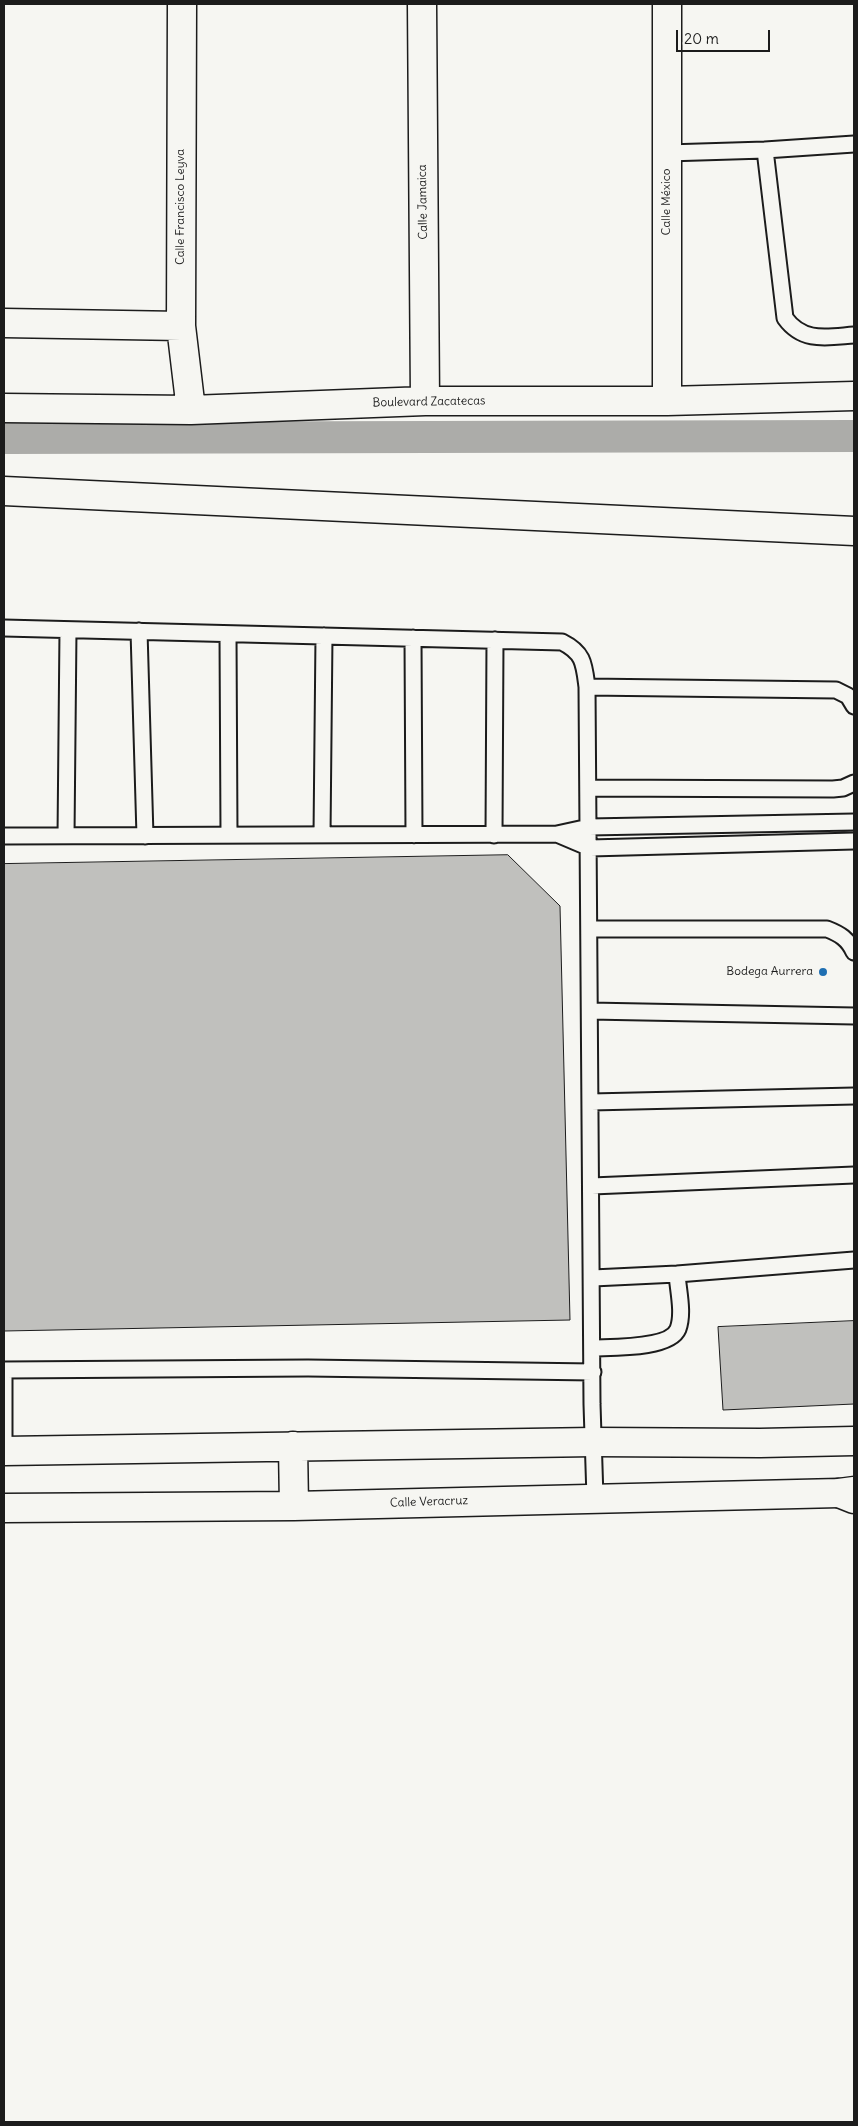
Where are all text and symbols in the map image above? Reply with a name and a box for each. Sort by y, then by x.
scale bar [678,20,772,52]
text: 20 m [684,29,719,48]
street label: Calle Francisco Leyva [174,149,188,265]
street label: Calle Jamaica [415,164,431,240]
street label: Calle México [660,169,674,235]
street label: Boulevard Zacatecas [372,394,486,410]
place label: Bodega Aurrera [726,965,813,979]
marker: Bodega Aurrera [817,966,829,978]
street label: Calle Veracruz [390,1493,468,1511]

